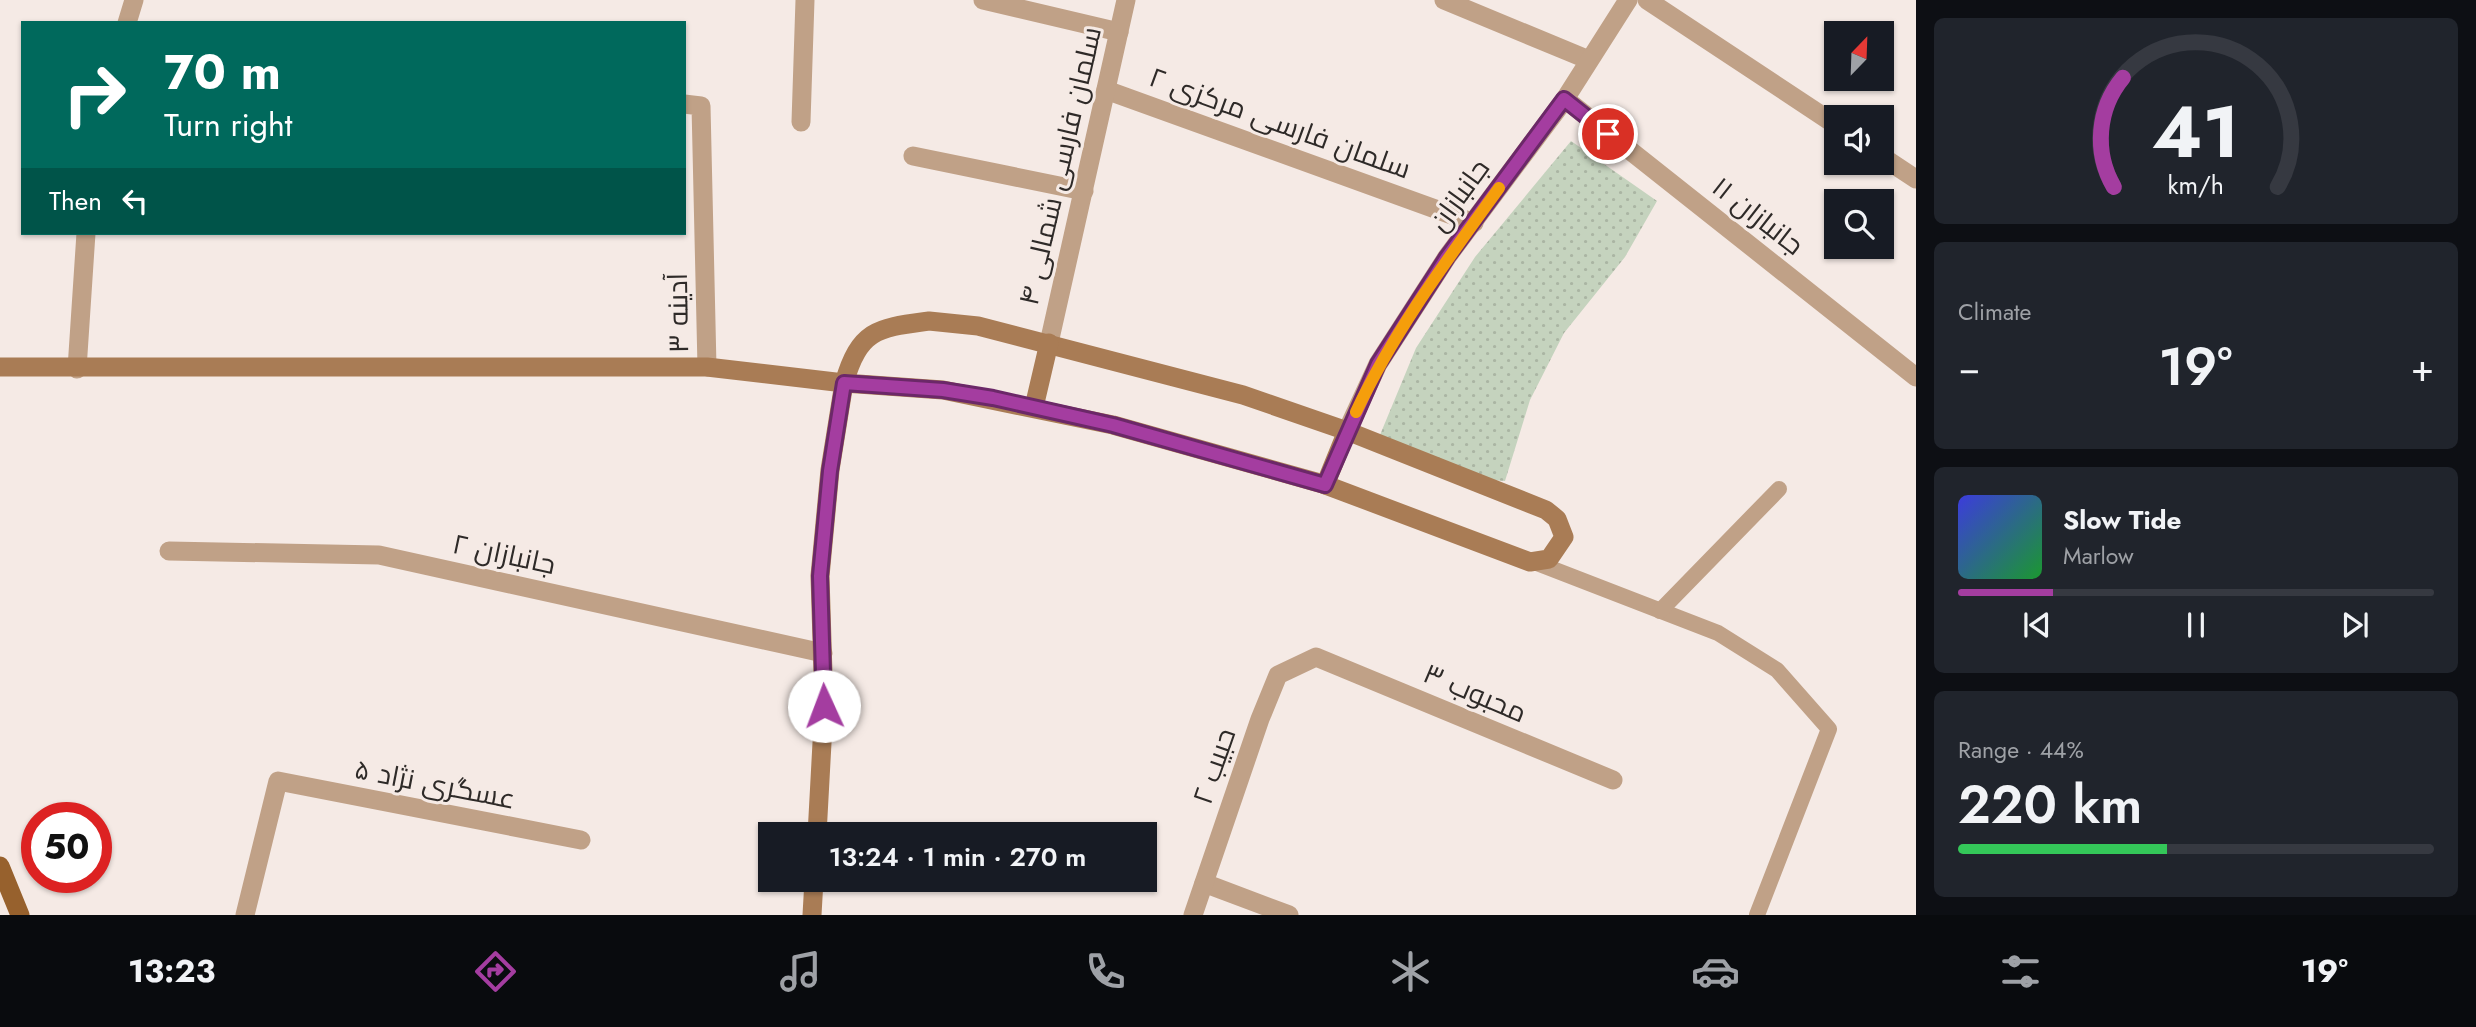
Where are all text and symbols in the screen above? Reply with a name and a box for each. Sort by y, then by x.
north arrow [1824,21,1894,91]
map controls [1824,21,1894,259]
street label: سلمان فارسی شمالی ۴ [1008,23,1112,309]
text: 70 m [164,37,281,107]
icon: right [49,49,140,140]
street label: سلمان فارسی مرکزی ۲ [1144,57,1416,189]
text: 41 [2152,80,2240,185]
text: Turn right [164,102,293,148]
pin [1578,104,1638,164]
button: sound [1824,105,1894,175]
icon: arrive [1589,115,1627,153]
street label: جانبازان [1419,150,1499,240]
street label: جانبازان ۱۱ [1703,167,1813,265]
text: km/h [2168,167,2224,203]
text: Then [49,182,102,220]
icon: left [116,182,154,220]
button: search [1824,189,1894,259]
street label: آدینه ۳ [657,272,699,354]
text: Climate [1958,295,2031,329]
text: 19° [2159,329,2233,405]
text: − [1958,340,1980,395]
text: + [2411,340,2434,395]
text: Slow Tide [2063,501,2182,539]
street label: جانبازان ۲ [449,523,559,585]
text: Marlow [2063,539,2134,573]
icon: previous [2018,606,2056,644]
icon: pause [2177,606,2215,644]
icon: next [2336,606,2374,644]
street label: محبوب ۳ [1417,653,1533,733]
position arrow [787,669,861,743]
street label: حبیب ۲ [1182,722,1246,810]
text: Range · 44% [1958,733,2084,767]
street label: عسگری نژاد ۵ [351,748,519,820]
text: 220 km [1958,767,2142,843]
speed limit sign: 50 [21,802,112,893]
text: 13:24 · 1 min · 270 m [829,838,1086,876]
icon: directions [471,947,520,996]
icon: music [776,947,825,996]
icon: phone [1081,947,1130,996]
icon: climate [1386,947,1435,996]
icon: car [1691,947,1740,996]
icon: filters [1996,947,2045,996]
text: 13:23 [128,948,215,994]
text: 19° [2301,948,2348,994]

